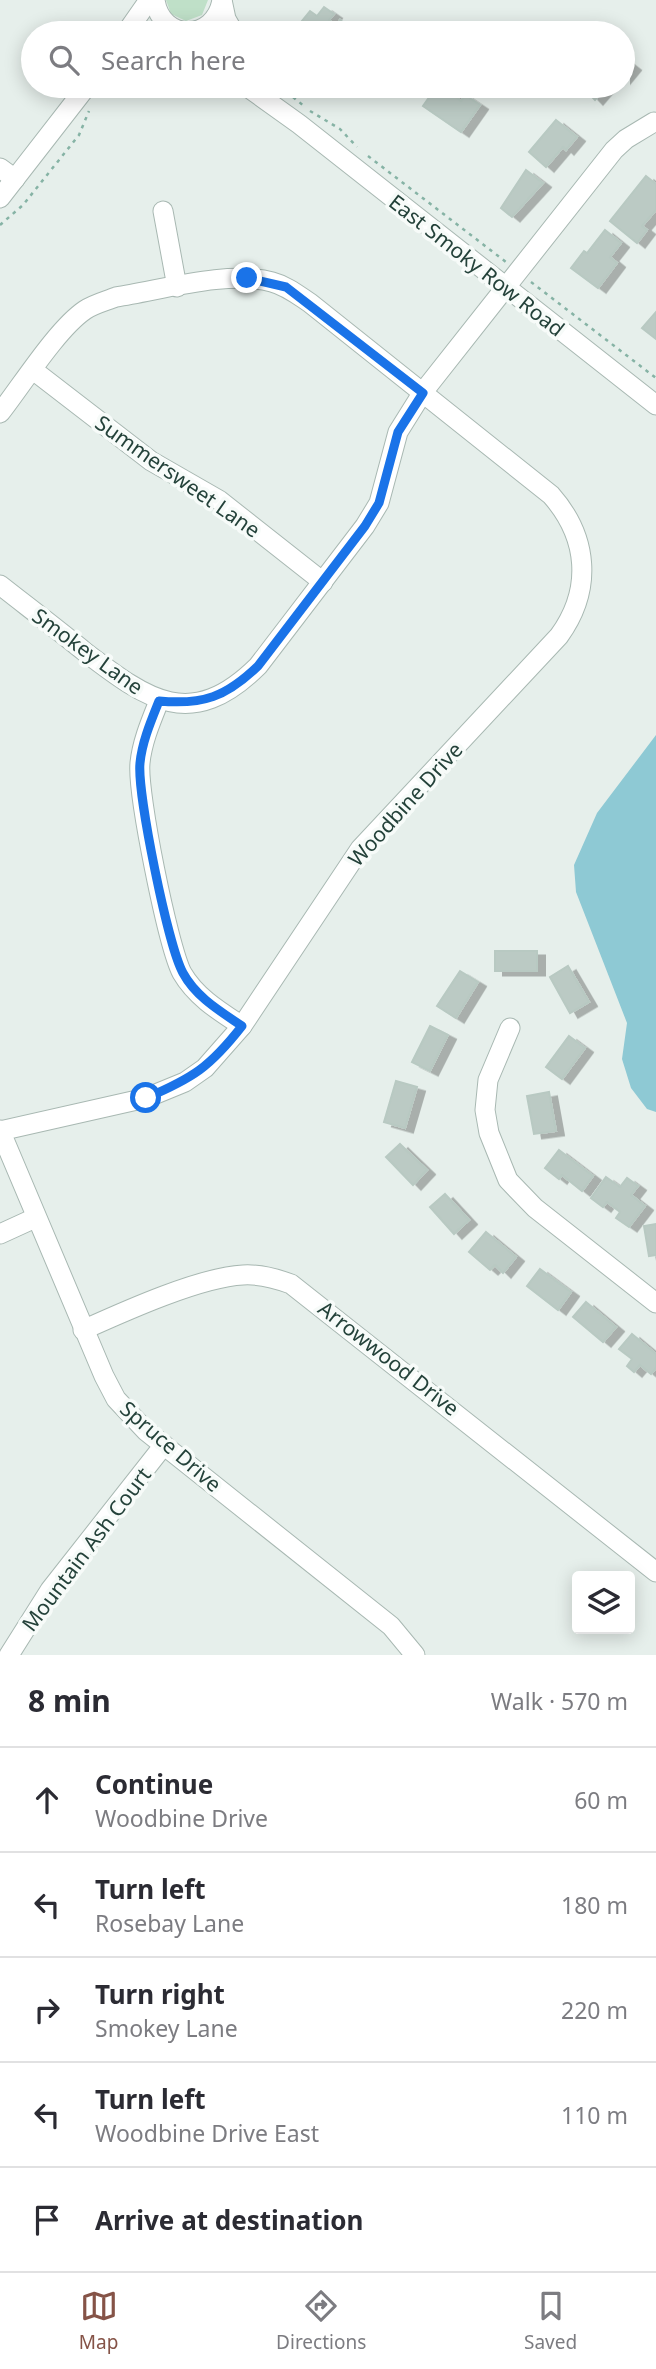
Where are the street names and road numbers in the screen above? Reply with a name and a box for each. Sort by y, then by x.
street label: East Smoky Row Road [383,188,571,342]
street label: Summersweet Lane [90,409,266,543]
street label: Smokey Lane [27,601,149,701]
street label: Woodbine Drive [342,736,468,872]
street label: Arrowwood Drive [313,1294,465,1422]
street label: Spruce Drive [114,1394,228,1498]
street label: Mountain Ash Court [15,1461,157,1637]

